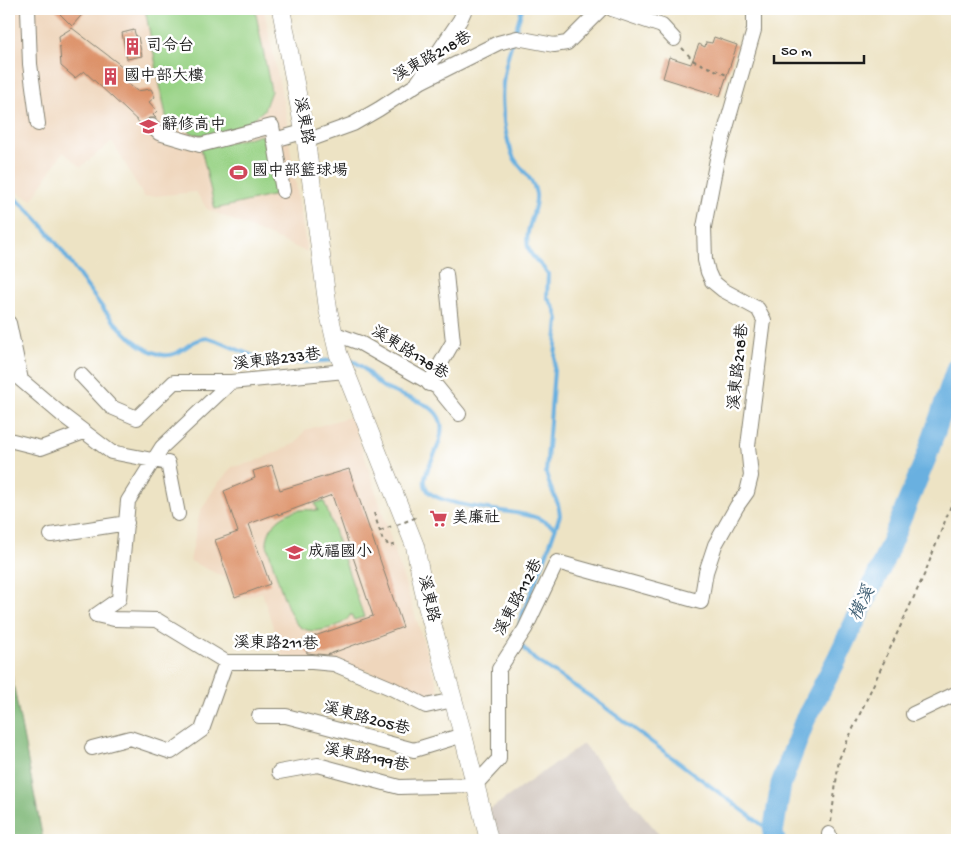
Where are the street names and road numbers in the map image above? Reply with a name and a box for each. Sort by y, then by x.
street label: 溪東路218巷 [389,27,476,87]
street label: 溪東路 [288,95,317,146]
street label: 溪東路178巷 [367,321,452,385]
street label: 溪東路218巷 [724,322,754,411]
street label: 溪東路233巷 [232,344,322,376]
street label: 溪東路112巷 [490,555,548,640]
street label: 溪東路 [412,573,444,625]
street label: 溪東路211巷 [233,633,319,655]
street label: 溪東路205巷 [320,697,412,741]
street label: 溪東路199巷 [322,739,411,777]

